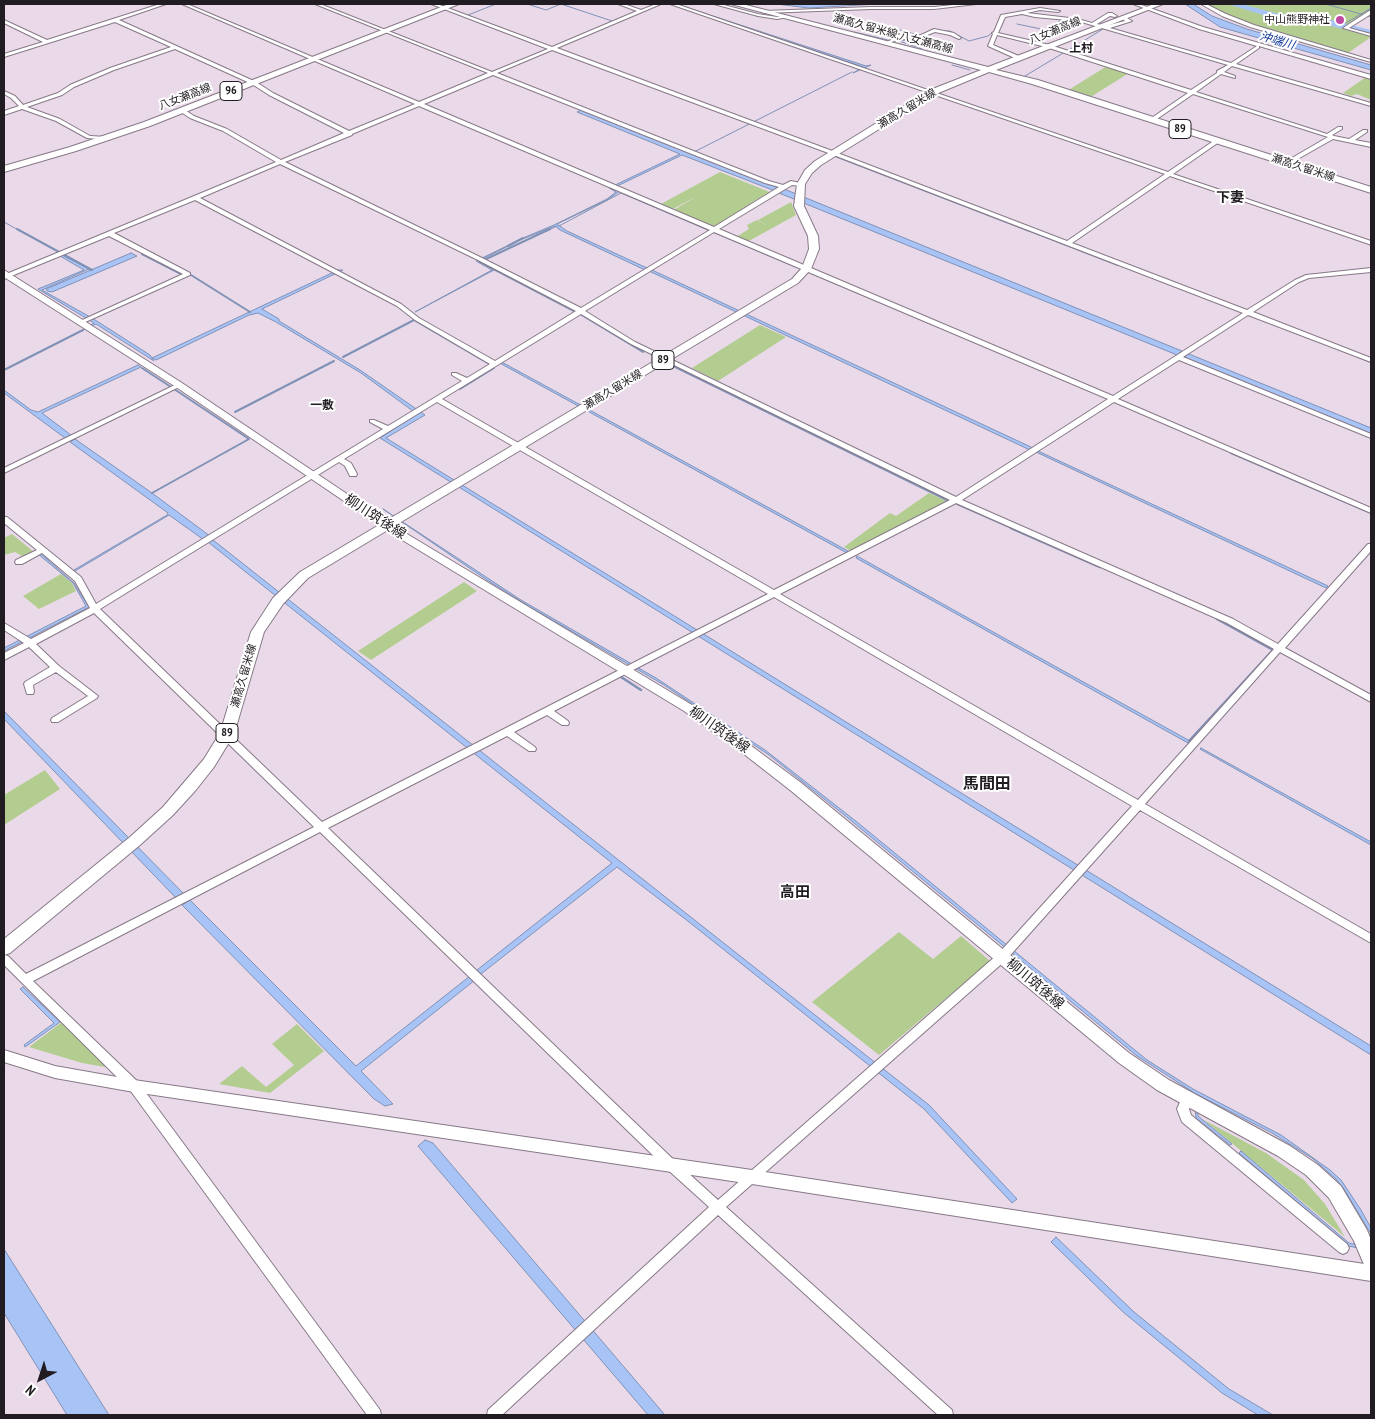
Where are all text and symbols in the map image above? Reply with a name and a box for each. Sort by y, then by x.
street label: 瀬高久留米線;八女瀬高線 [832,12,954,56]
place label: 中山熊野神社 [1264,13,1330,27]
marker: 中山熊野神社 [1334,14,1346,26]
street label: 八女瀬高線 [1027,15,1083,47]
water label: 沖端川 [1258,29,1296,53]
district label: 上村 [1069,42,1093,56]
street label: 八女瀬高線 [157,81,213,113]
road number: 96 [220,82,242,100]
street label: 瀬高久留米線 [875,86,939,132]
road number: 89 [1169,120,1191,138]
street label: 瀬高久留米線 [1270,152,1336,184]
district label: 下妻 [1216,190,1244,206]
road number: 89 [652,350,674,370]
street label: 瀬高久留米線 [581,367,645,413]
district label: 一敷 [310,399,334,413]
street label: 柳川筑後線 [341,491,409,543]
street label: 瀬高久留米線 [229,642,259,710]
street label: 柳川筑後線 [686,703,752,757]
road number: 89 [216,724,238,742]
district label: 馬間田 [963,774,1011,794]
district label: 高田 [780,884,810,902]
street label: 柳川筑後線 [1003,955,1067,1013]
north arrow [15,1354,65,1404]
text: N [22,1381,39,1400]

